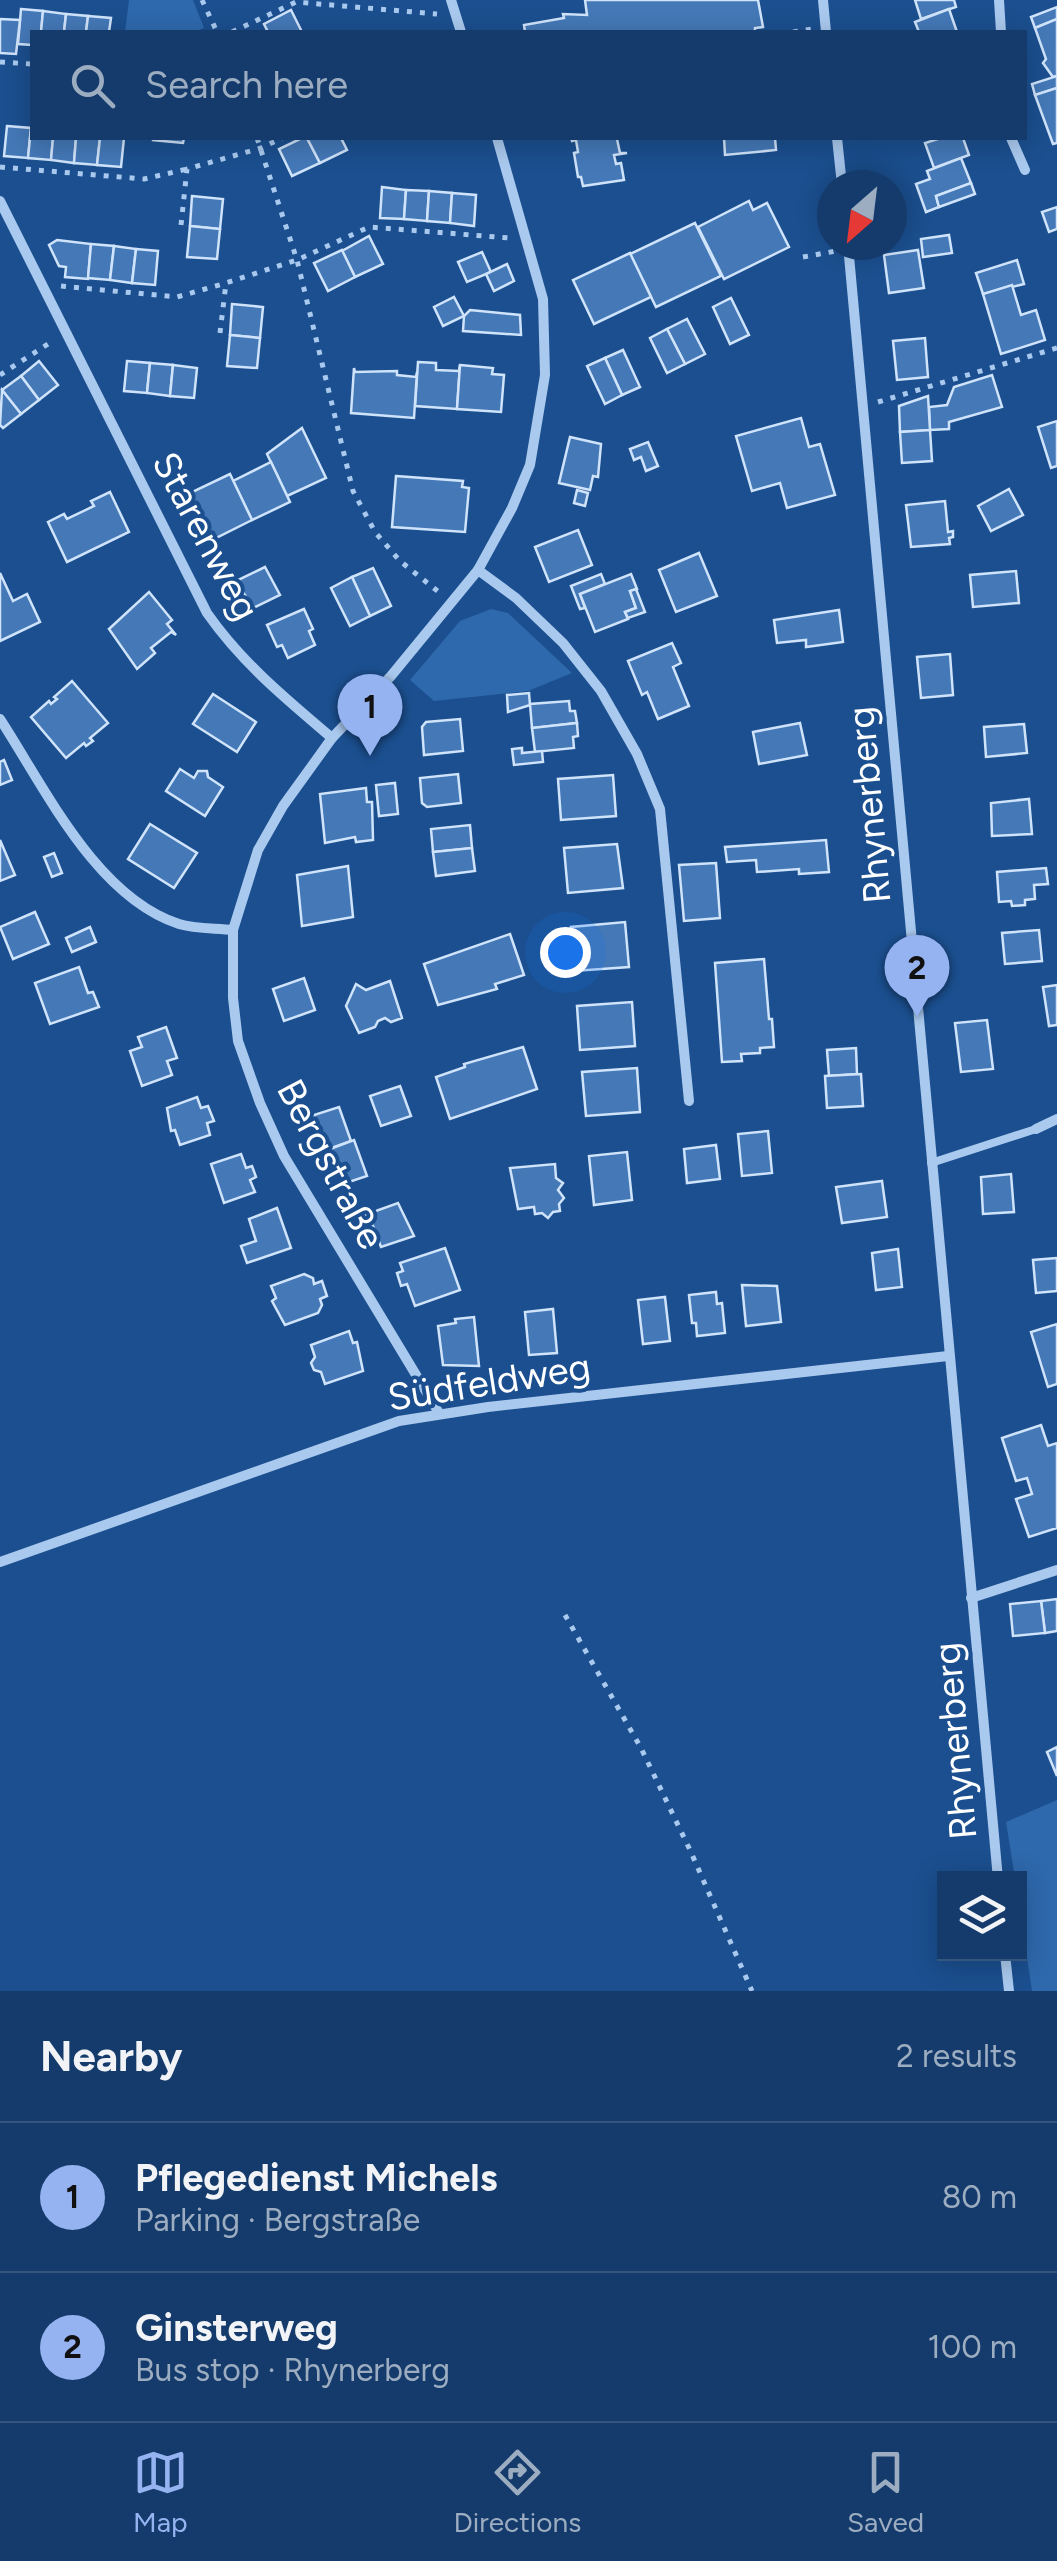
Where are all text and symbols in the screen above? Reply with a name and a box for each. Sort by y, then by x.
search box [30,30,1027,140]
icon: search [65,58,120,113]
text: Search here [145,62,348,108]
north arrow [817,170,907,260]
street label: Starenweg [143,444,269,628]
pin: 1 [338,674,402,756]
street label: Rhynerberg [837,705,901,905]
your location [540,927,591,978]
pin: 2 [884,934,950,1017]
street label: Bergstraße [267,1071,395,1257]
street label: Südfeldweg [384,1343,594,1421]
street label: Rhynerberg [923,1641,987,1841]
map controls [937,1871,1027,1961]
button: layers [937,1871,1027,1961]
text: Nearby [40,2031,182,2082]
text: 2 results [896,2037,1017,2075]
text: Pflegedienst Michels [135,2155,497,2201]
text: 1 [66,2178,79,2216]
text: 80 m [942,2178,1017,2216]
text: Parking · Bergstraße [135,2201,420,2239]
text: Ginsterweg [135,2305,338,2351]
text: 2 [63,2328,82,2366]
text: 100 m [928,2328,1017,2366]
text: Bus stop · Rhynerberg [135,2351,450,2389]
tab: Map [133,2445,188,2539]
tab: Directions [454,2445,581,2539]
tab: Saved [847,2445,924,2539]

